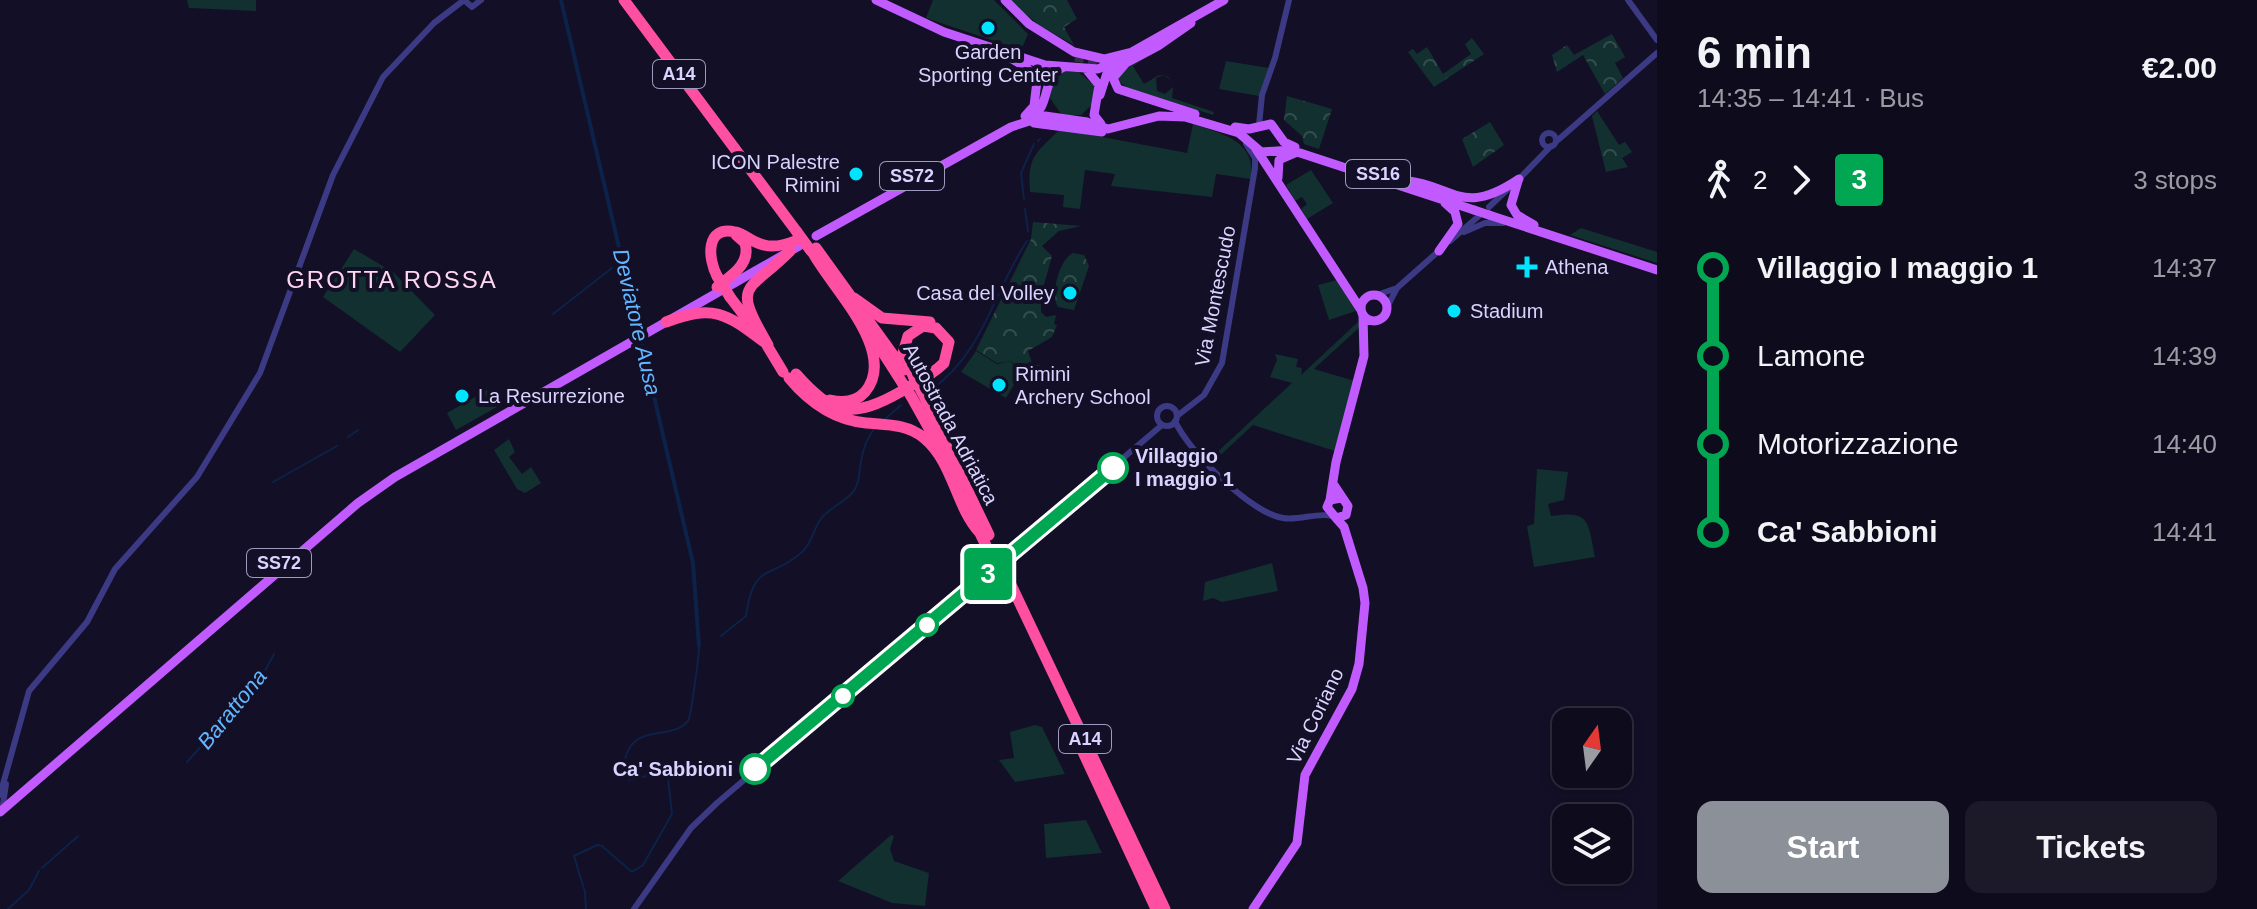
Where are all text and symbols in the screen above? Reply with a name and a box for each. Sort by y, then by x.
marker: Garden Sporting Center [979,19,997,37]
text: 6 min [1697,28,1812,77]
place label: Garden Sporting Center [918,41,1058,86]
text: €2.00 [2142,51,2217,84]
road number: A14 [653,60,705,88]
text: 14:35 – 14:41 · Bus [1697,83,1924,113]
place label: ICON Palestre Rimini [711,151,840,196]
icon: walk [1697,158,1741,202]
icon: forward [1779,158,1823,202]
road number: SS16 [1346,160,1410,188]
road number: SS72 [880,162,944,190]
text: 3 [1851,164,1867,195]
marker: ICON Palestre Rimini [847,165,865,183]
text: 2 [1753,165,1767,195]
text: 3 stops [2133,165,2217,195]
street label: Via Montescudo [1191,224,1239,368]
water label: Deviatore Ausa [608,246,666,398]
text: Villaggio I maggio 1 [1757,251,2038,284]
text: 14:37 [2152,253,2217,283]
marker: Athena [1516,256,1538,278]
place label: Athena [1545,256,1609,278]
district label: GROTTA ROSSA [286,266,498,293]
place label: Casa del Volley [916,282,1054,304]
marker: Casa del Volley [1061,284,1079,302]
place label: Stadium [1470,300,1543,322]
marker: Stadium [1445,302,1463,320]
text: Lamone [1757,339,1865,372]
street label: Autostrada Adriatica [899,340,1003,509]
text: 14:39 [2152,341,2217,371]
place label: Rimini Archery School [1015,363,1151,408]
marker: Rimini Archery School [990,376,1008,394]
place label: La Resurrezione [478,385,625,407]
marker: La Resurrezione [453,387,471,405]
text: Motorizzazione [1757,427,1959,460]
text: 14:40 [2152,429,2217,459]
place label: Villaggio I maggio 1 [1135,445,1234,490]
marker: Villaggio I maggio 1 [1098,453,1128,483]
text: Ca' Sabbioni [1757,515,1937,548]
text: 14:41 [2152,517,2217,547]
line badge: 3 [962,548,1014,600]
road number: SS72 [247,549,311,577]
text: 3 [980,558,996,589]
unlabelled marker [916,614,938,636]
water label: Barattona [192,664,272,754]
street label: Via Coriano [1282,664,1348,768]
unlabelled marker [832,685,854,707]
north arrow [1552,708,1632,788]
map controls [1552,708,1632,884]
road number: A14 [1059,725,1111,753]
marker: Ca' Sabbioni [740,754,770,784]
place label: Ca' Sabbioni [613,758,733,780]
button: Start [1697,801,1949,893]
button: Tickets [1965,801,2217,893]
button: layers [1552,804,1632,884]

